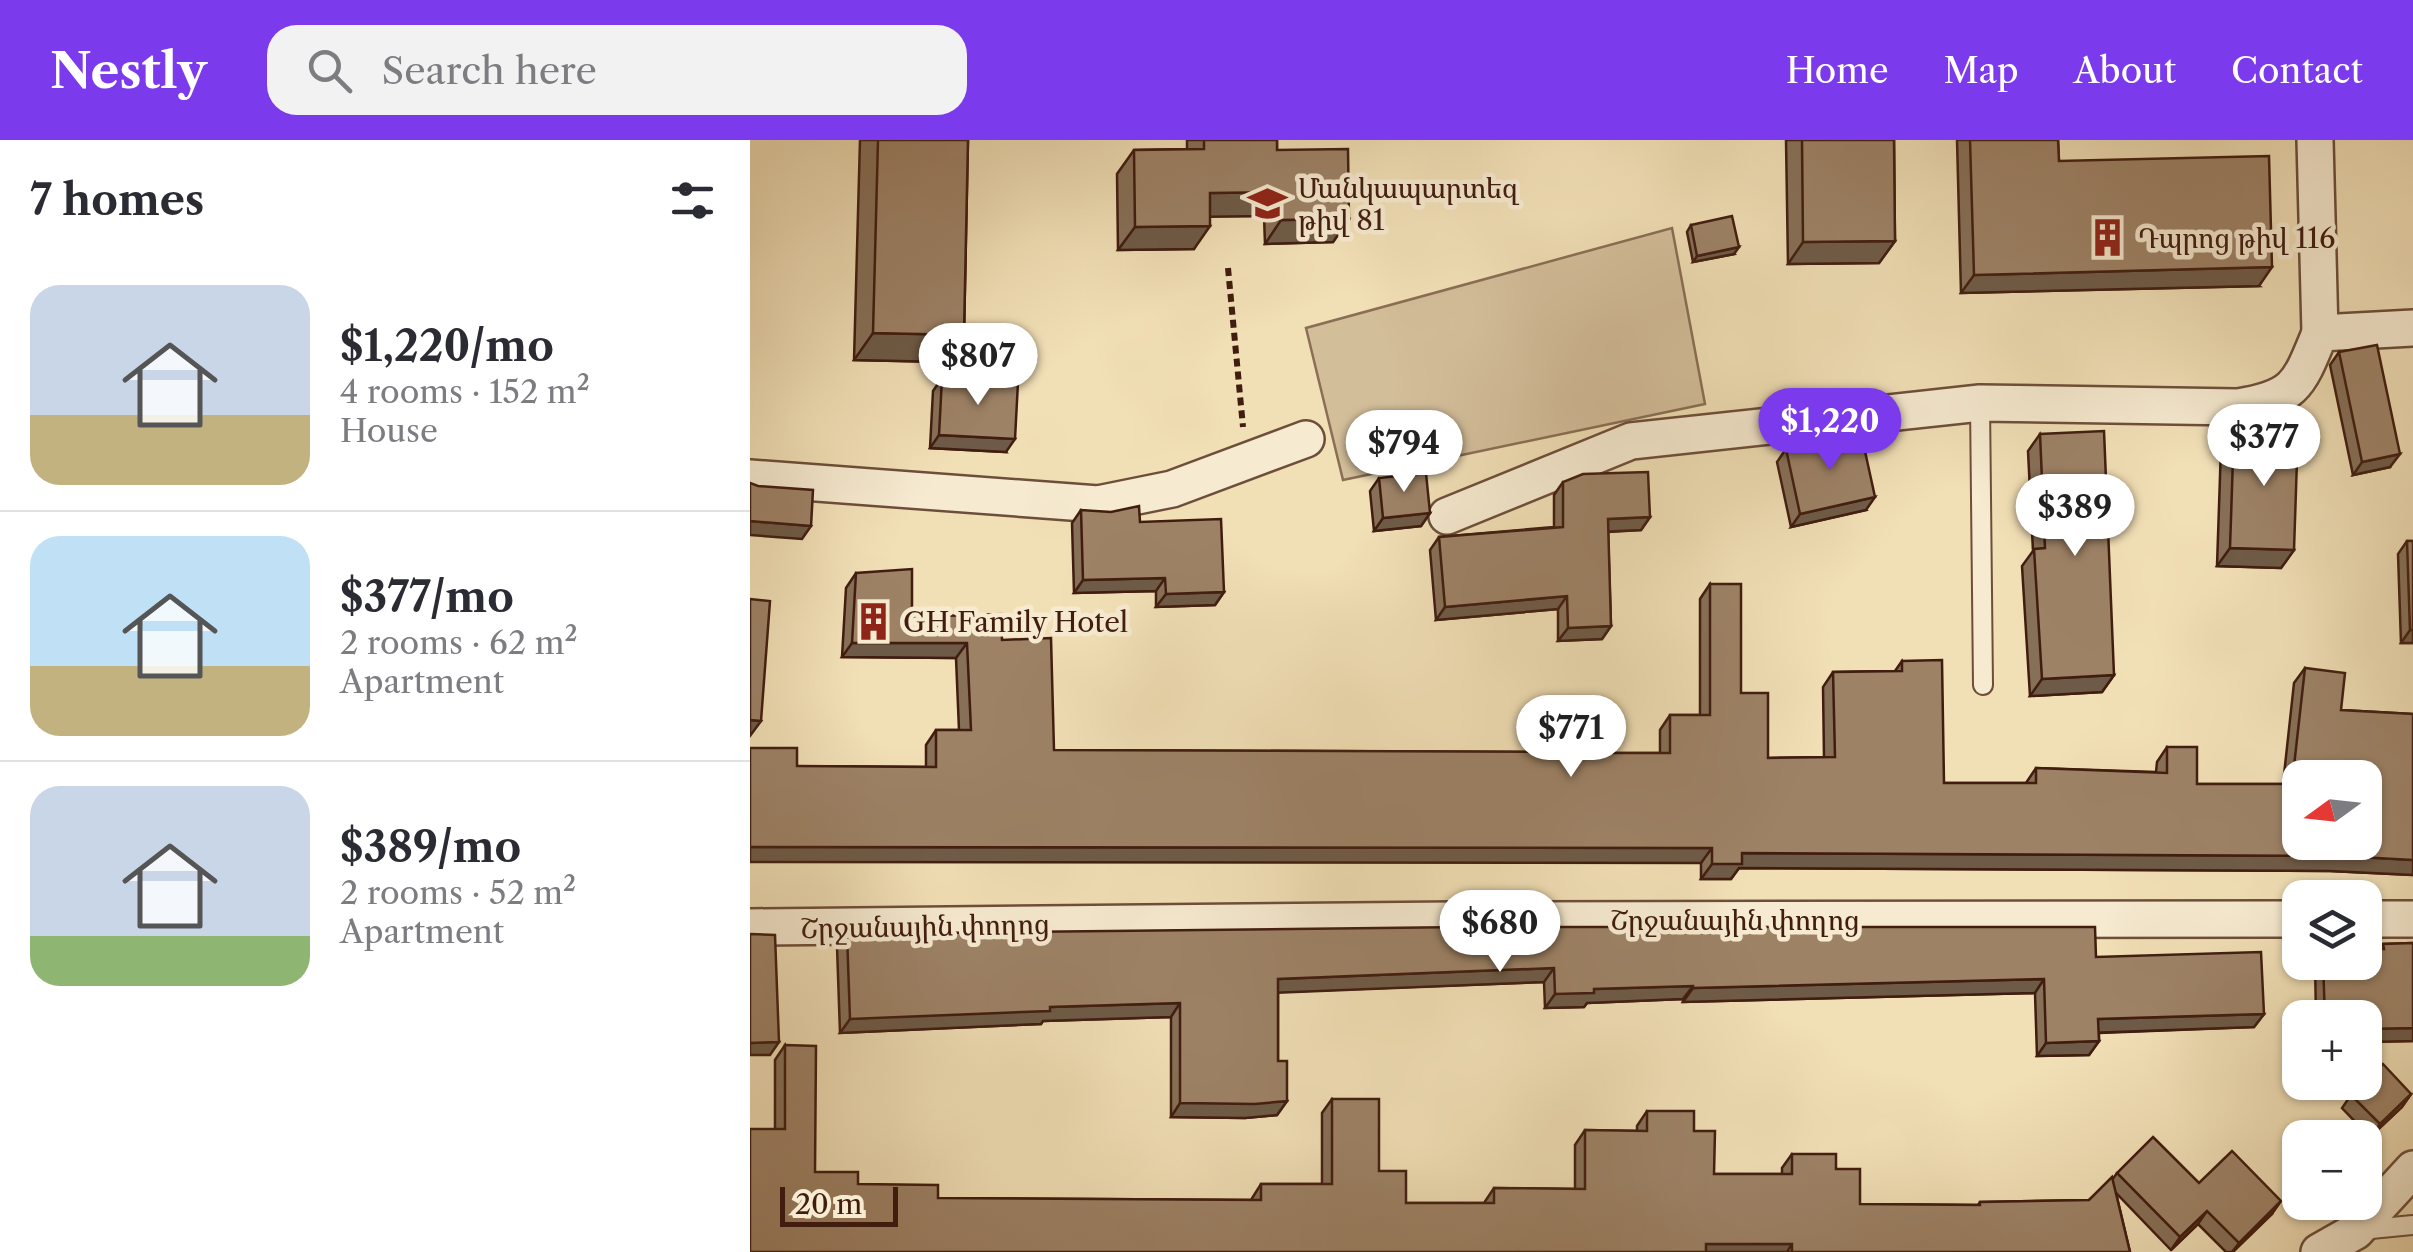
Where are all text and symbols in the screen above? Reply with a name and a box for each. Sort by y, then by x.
search box [267,25,967,115]
text: Nestly [50,41,207,100]
icon: search [302,43,357,98]
text: Search here [382,47,597,94]
text: Home [1786,49,1888,92]
text: Map [1943,49,2019,92]
text: About [2074,49,2176,92]
text: Contact [2231,49,2363,92]
place label: Մանկապարտեզ թիվ 81 [1298,171,1520,237]
icon: filters [665,173,720,228]
text: 7 homes [30,174,204,226]
school or university icon: Մանկապարտեզ թիվ 81 [1247,183,1289,225]
building icon: Դպրոց թիվ 116 [2087,217,2129,259]
place label: Դպրոց թիվ 116 [2138,221,2335,255]
text: $1,220/mo [340,320,554,372]
pin: $807 [919,323,1037,408]
icon: home [110,325,230,445]
text: $807 [941,336,1015,375]
text: 4 rooms · 152 m² [340,372,590,411]
pin: $1,220 [1749,388,1911,473]
text: $1,220 [1780,401,1880,440]
pin: $377 [2205,404,2323,489]
pin: $794 [1345,410,1463,495]
text: House [340,411,438,450]
text: $377 [2229,417,2299,456]
text: $794 [1368,423,1440,462]
pin: $389 [2016,474,2134,559]
text: $389 [2038,487,2112,526]
text: $377/mo [340,571,514,623]
icon: home [110,576,230,696]
building icon: GH Family Hotel [852,601,894,643]
place label: GH Family Hotel [903,605,1128,639]
text: 2 rooms · 62 m² [340,623,578,662]
text: Apartment [340,662,504,701]
pin: $771 [1512,695,1630,780]
text: $771 [1538,708,1604,747]
north arrow [2282,760,2382,860]
map controls [2282,760,2382,1220]
text: $389/mo [340,821,521,873]
icon: home [110,826,230,946]
text: 2 rooms · 52 m² [340,873,576,912]
button: layers [2282,880,2382,980]
pin: $680 [1441,890,1559,975]
text: $680 [1461,903,1539,942]
street label: Շրջանային փողոց [1610,903,1860,937]
street label: Շրջանային փողոց [800,907,1050,945]
text: Apartment [340,912,504,951]
button: + [2282,1000,2382,1100]
button: − [2282,1120,2382,1220]
scale bar [780,1182,898,1226]
text: 20 m [795,1187,862,1221]

